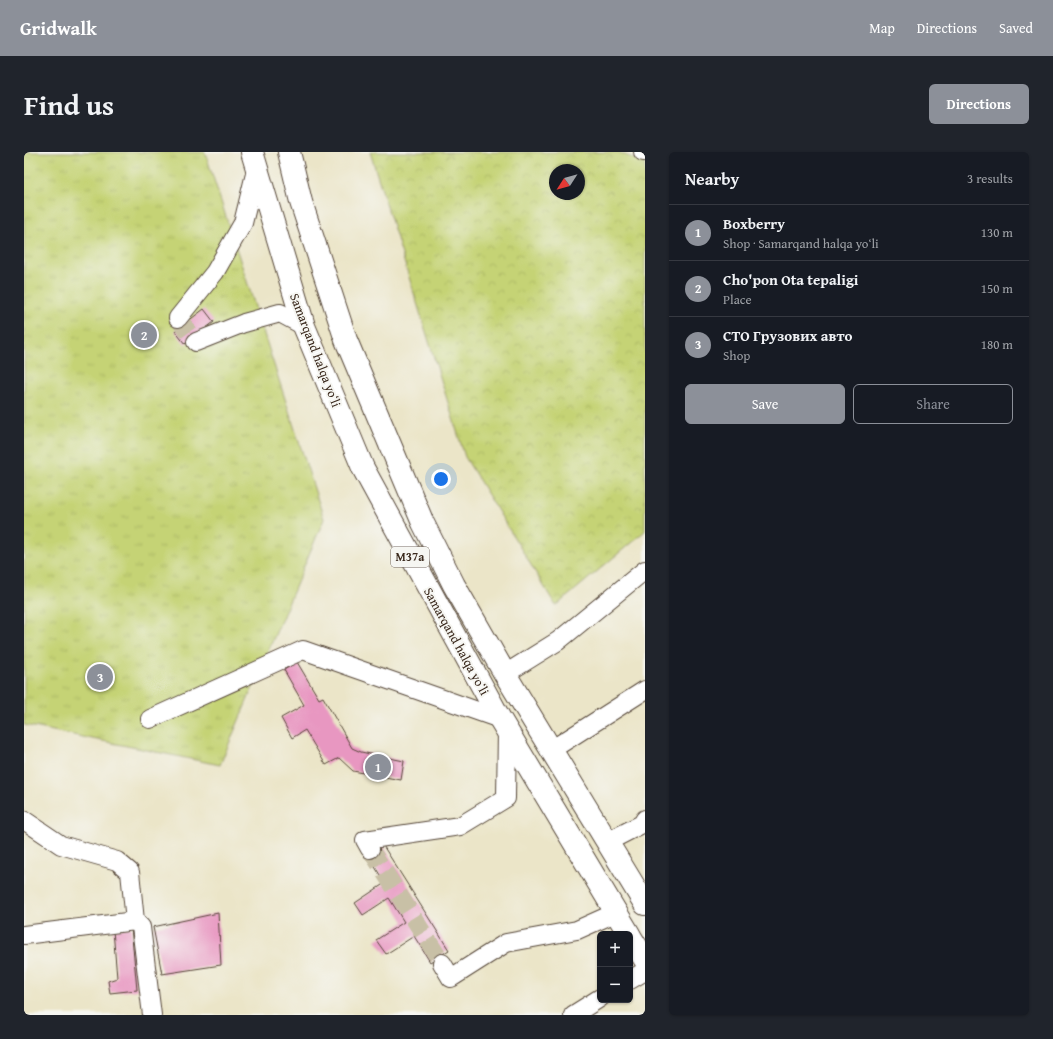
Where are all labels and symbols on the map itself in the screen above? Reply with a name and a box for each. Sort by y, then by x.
north arrow [549,164,585,200]
street label: Samarqand halqa yoʻli [285,291,346,410]
pin: 2 [131,320,157,350]
your location [431,469,451,489]
road number: M37a [391,547,429,567]
street label: Samarqand halqa yoʻli [419,584,494,699]
pin: 3 [87,662,113,692]
pin: 1 [365,752,391,782]

